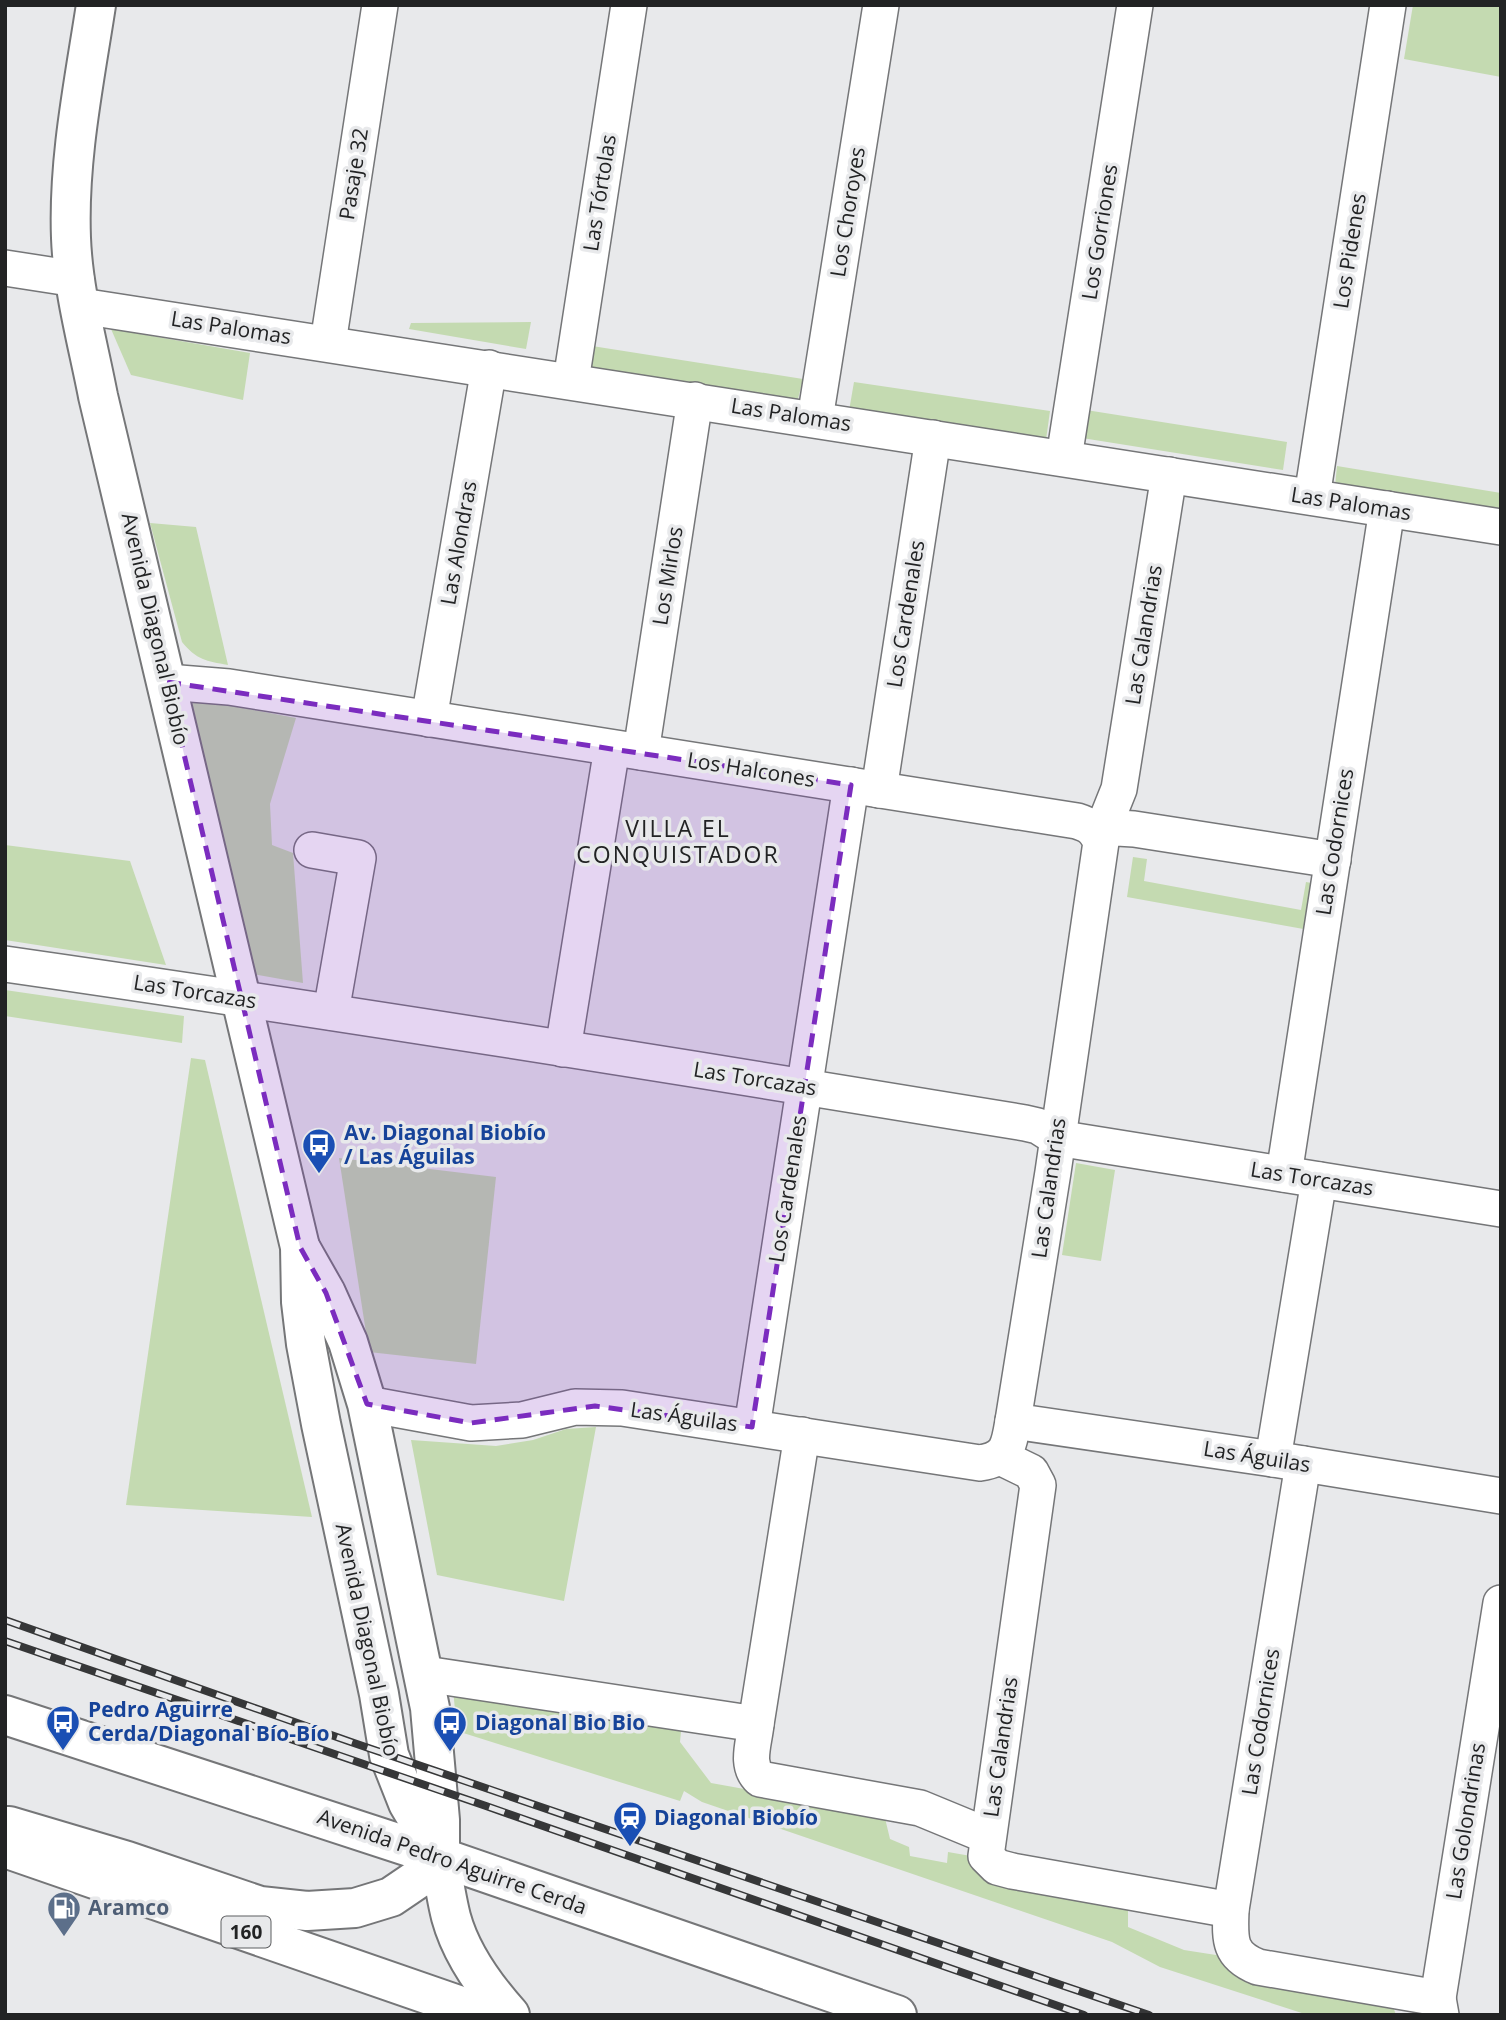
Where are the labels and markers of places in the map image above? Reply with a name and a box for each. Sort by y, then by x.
place label: Av. Diagonal Biobío / Las Águilas [344,1118,546,1170]
bus stop icon: Av. Diagonal Biobío / Las Águilas [300,1126,338,1175]
place label: Pedro Aguirre Cerda/Diagonal Bío-Bío [88,1695,330,1747]
bus stop icon: Pedro Aguirre Cerda/Diagonal Bío-Bío [44,1703,82,1752]
bus stop icon: Diagonal Bio Bio [431,1704,469,1753]
place label: Diagonal Bio Bio [475,1708,645,1736]
station icon: Diagonal Biobío [611,1799,649,1848]
place label: Diagonal Biobío [654,1803,818,1831]
fuel station icon: Aramco [45,1889,83,1938]
place label: Aramco [88,1893,169,1921]

